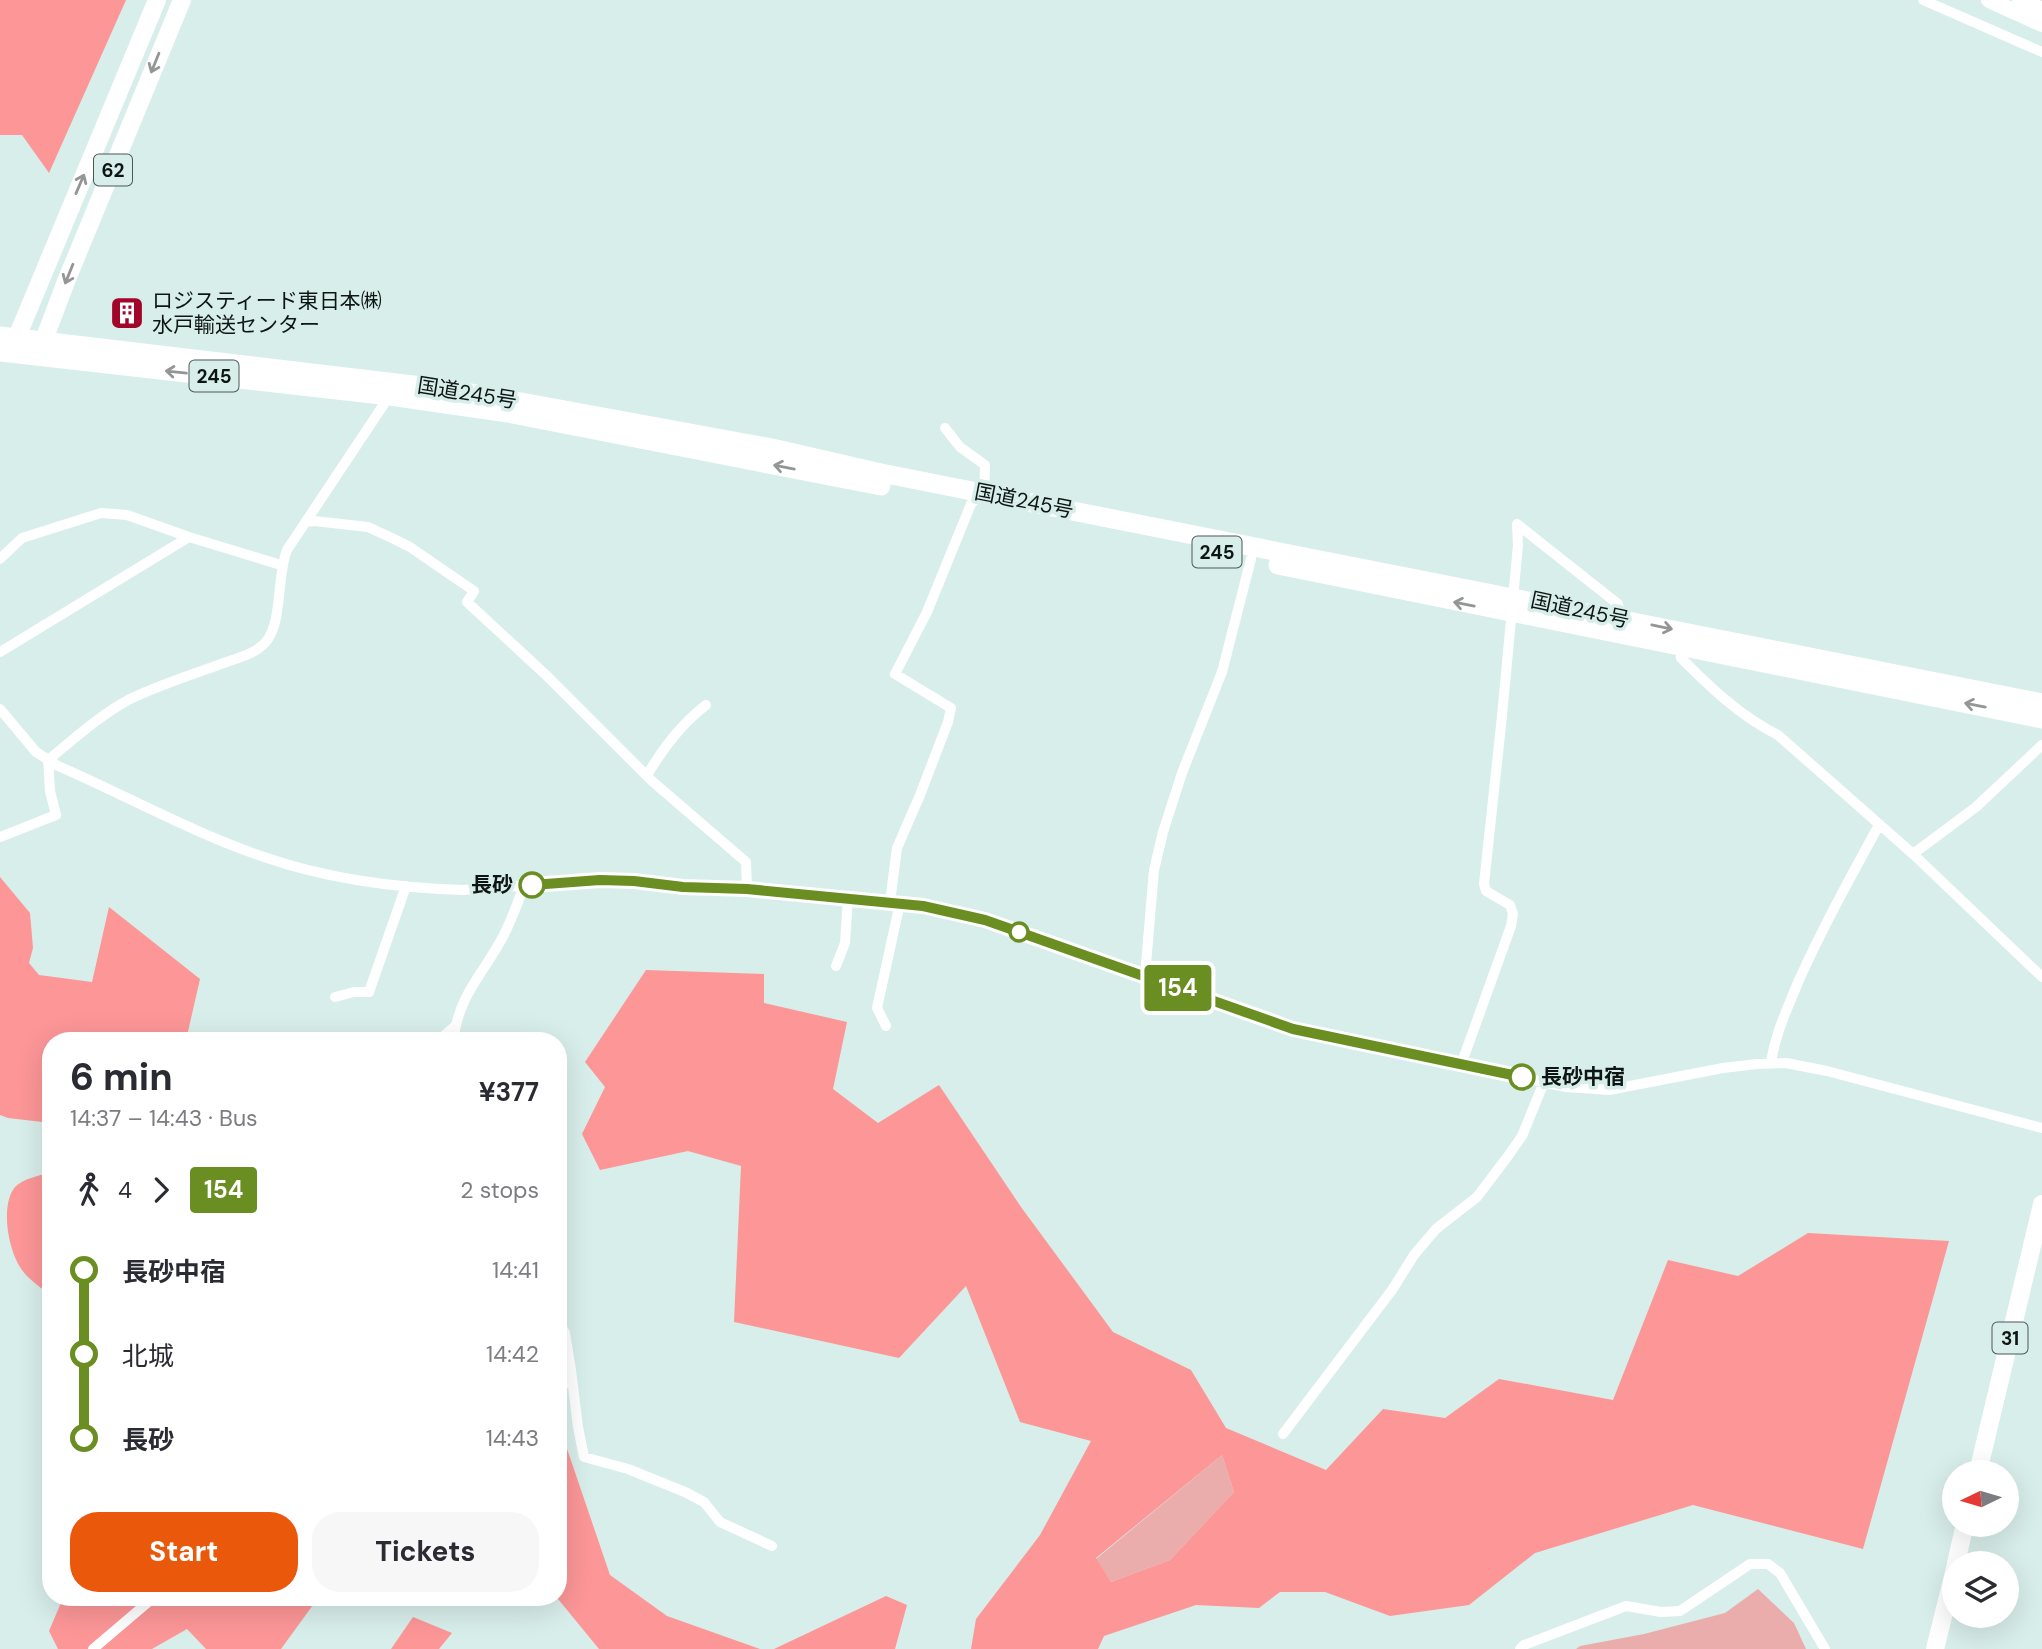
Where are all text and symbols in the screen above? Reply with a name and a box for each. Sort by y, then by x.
one-way arrow [148,52,161,73]
road number: 62 [94,154,132,186]
one-way arrow [74,173,87,195]
one-way arrow [62,262,75,284]
place label: ロジスティード東日本㈱ 水戸輸送センター [152,287,382,339]
building icon: ロジスティード東日本㈱ 水戸輸送センター [108,294,146,332]
road number: 245 [190,360,238,392]
one-way arrow [165,365,188,378]
street label: 国道245号 [415,371,519,415]
one-way arrow [773,460,796,473]
street label: 国道245号 [972,478,1076,524]
road number: 245 [1192,537,1242,568]
street label: 国道245号 [1528,586,1632,634]
one-way arrow [1453,596,1476,610]
one-way arrow [1650,621,1673,635]
one-way arrow [1964,698,1987,712]
place label: 長砂 [471,871,513,899]
marker: 長砂 [519,872,545,898]
unlabelled marker [1009,922,1029,942]
line badge: 154 [1138,965,1218,1011]
text: 154 [1158,972,1198,1003]
text: 6 min [70,1052,173,1102]
place label: 長砂中宿 [1541,1063,1625,1091]
marker: 長砂中宿 [1509,1064,1535,1090]
text: ¥377 [479,1075,539,1109]
text: 14:37 – 14:43 · Bus [70,1103,258,1133]
icon: walk [70,1171,108,1209]
icon: forward [142,1171,180,1209]
text: 154 [204,1174,243,1205]
text: 4 [118,1175,132,1205]
text: 2 stops [460,1175,539,1205]
text: 長砂中宿 [122,1255,226,1289]
text: 14:41 [492,1255,539,1285]
road number: 31 [1993,1322,2028,1354]
text: 北城 [122,1339,174,1373]
text: 14:42 [486,1339,539,1369]
text: 長砂 [122,1423,174,1457]
text: 14:43 [486,1423,539,1453]
north arrow [1942,1460,2020,1536]
map controls [1942,1460,2019,1628]
button: Start [70,1512,298,1592]
button: Tickets [312,1512,539,1592]
button: layers [1942,1551,2019,1628]

